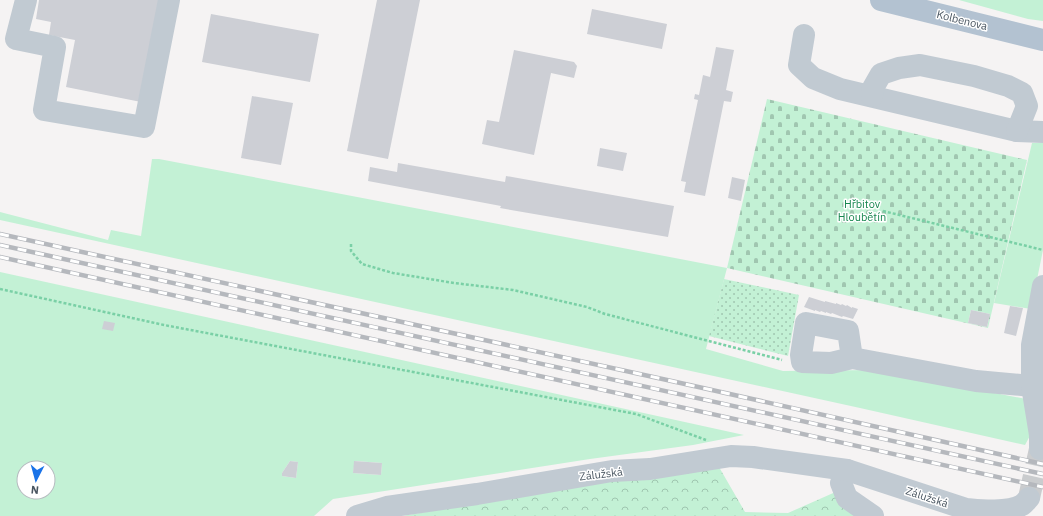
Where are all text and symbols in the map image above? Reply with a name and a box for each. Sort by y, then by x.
street label: Kolbenova [935,7,989,33]
park label: Hřbitov Hloubětín [838,197,886,224]
north arrow [16,460,56,500]
street label: Zálužská [579,464,624,484]
text: N [30,483,40,497]
street label: Zálužská [904,484,950,510]

